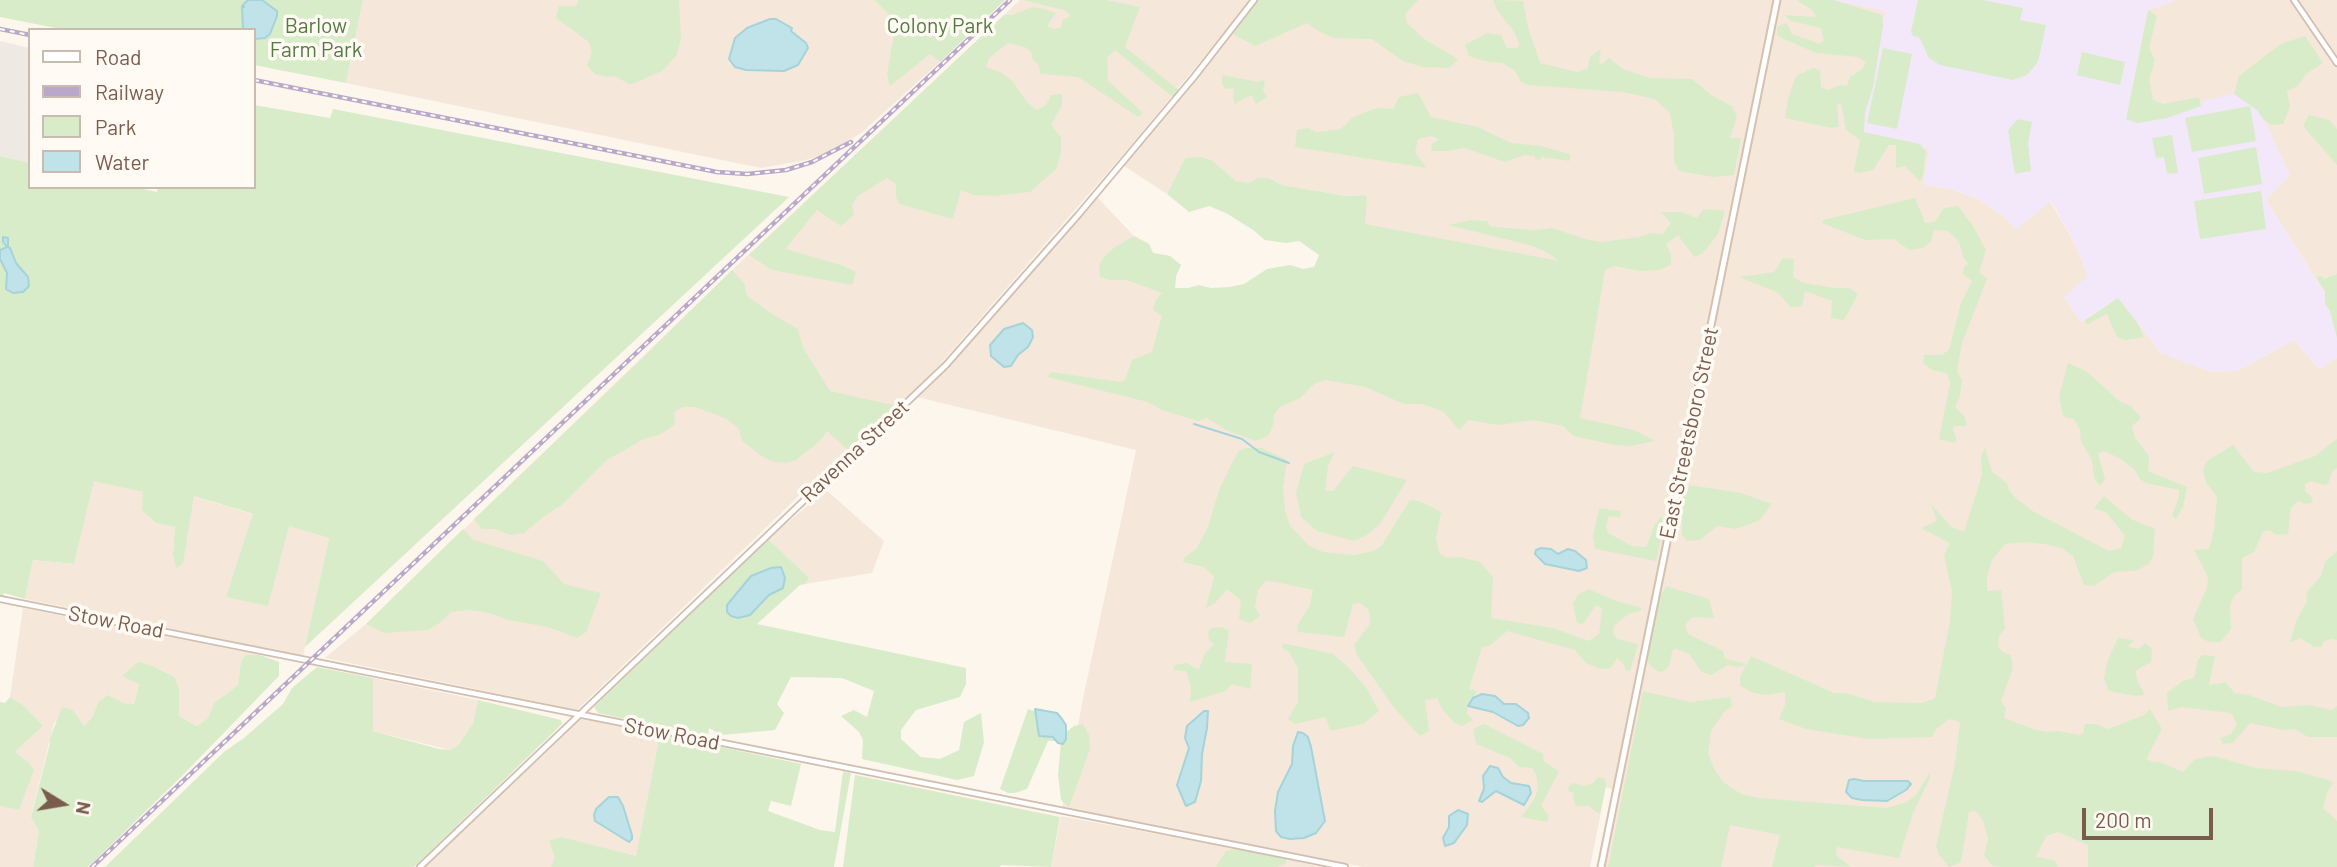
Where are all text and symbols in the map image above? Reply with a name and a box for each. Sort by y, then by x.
park label: Barlow Farm Park [270,13,362,63]
park label: Colony Park [887,13,993,39]
legend [28,28,256,189]
text: Road [95,44,141,69]
text: Railway [95,79,164,104]
text: Park [95,114,136,139]
text: Water [95,149,149,174]
street label: East Streetsboro Street [1654,325,1724,541]
street label: Ravenna Street [796,394,914,508]
street label: Stow Road [66,600,166,644]
street label: Stow Road [622,712,722,756]
north arrow [28,769,98,839]
scale bar [2085,794,2216,838]
text: N [72,800,97,816]
text: 200 m [2095,807,2152,832]

